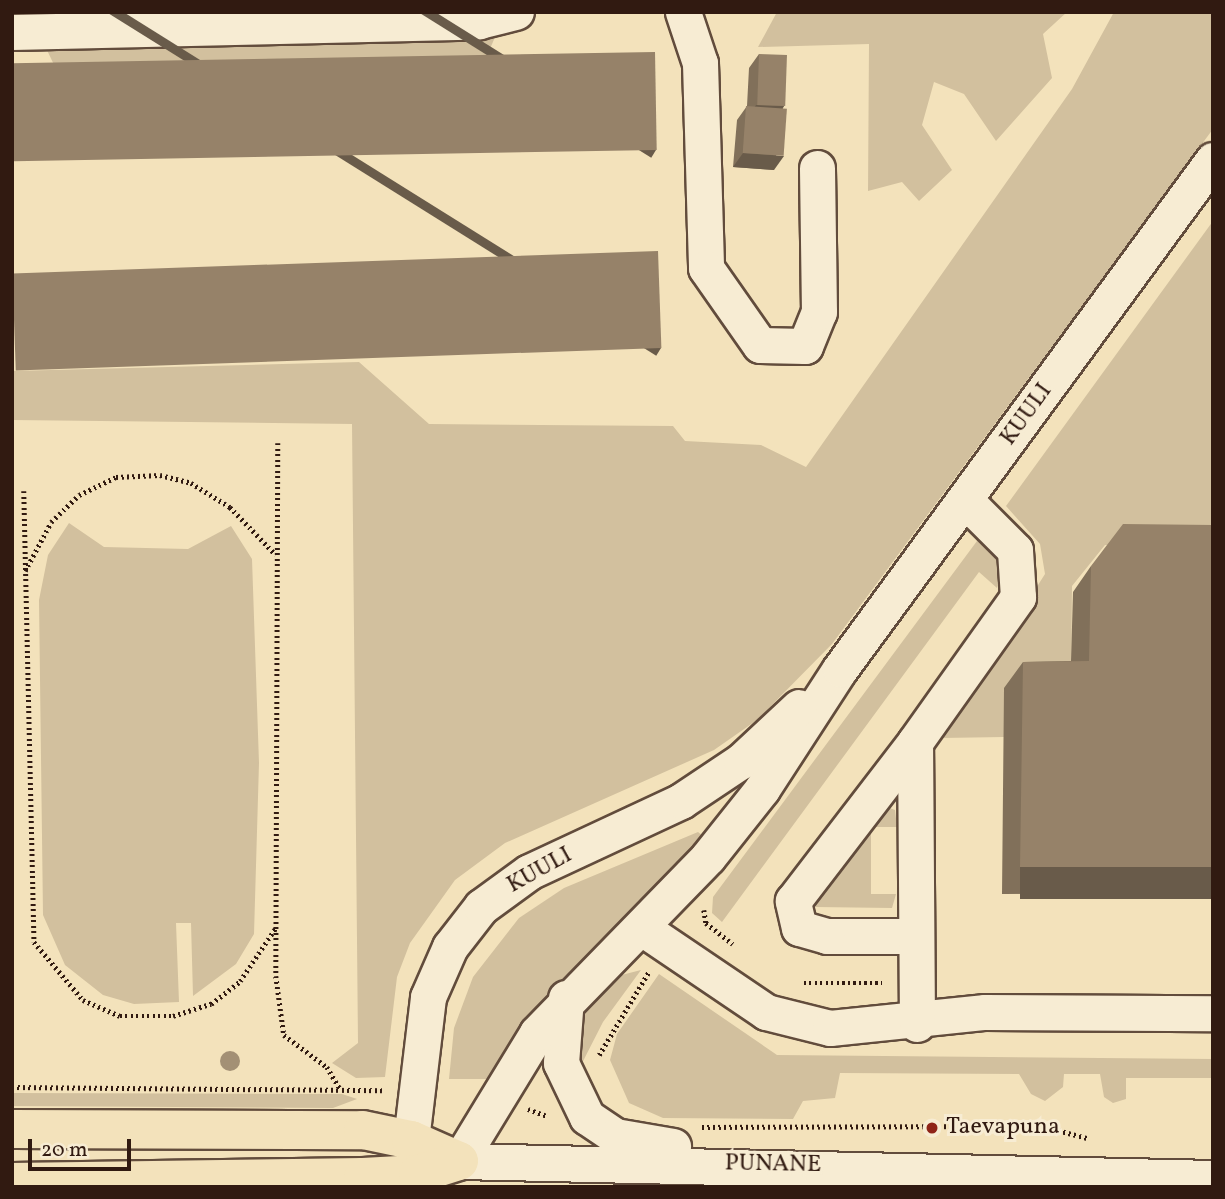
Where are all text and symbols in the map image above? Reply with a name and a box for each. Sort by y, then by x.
street label: KUULI [995,378,1059,452]
street label: KUULI [502,841,578,901]
place label: Taevapuna [946,1114,1060,1142]
marker: Taevapuna [924,1120,940,1136]
scale bar [32,1126,135,1170]
text: 20 m [41,1136,87,1165]
street label: PUNANE [724,1150,822,1180]

